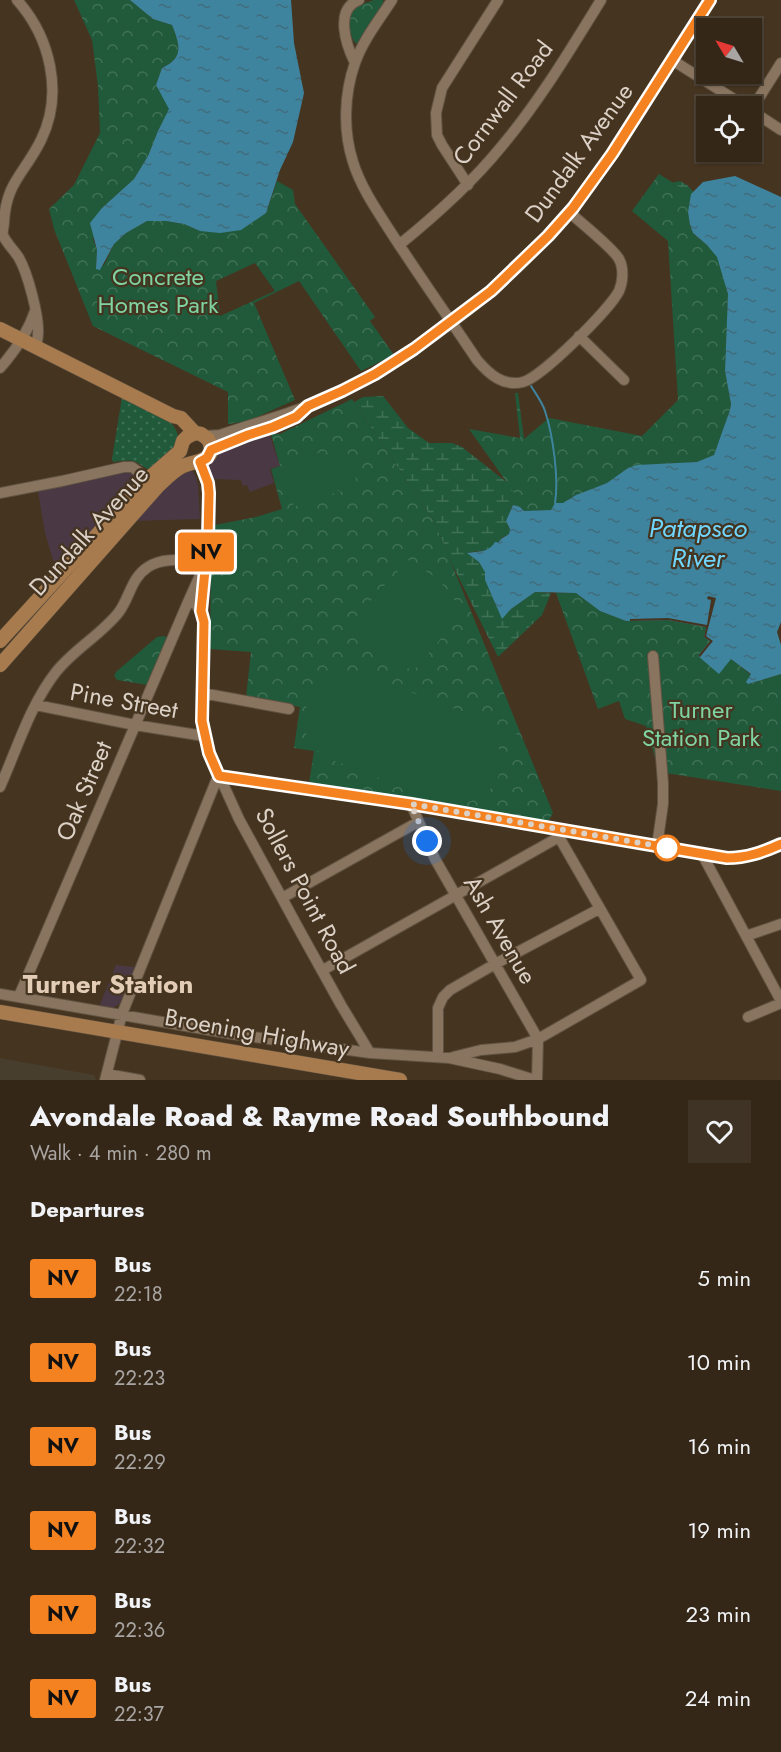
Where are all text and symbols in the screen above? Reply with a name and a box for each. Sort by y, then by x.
north arrow [696,18,762,84]
map controls [696,18,762,162]
street label: Cornwall Road [444,33,561,172]
street label: Dundalk Avenue [516,76,641,230]
button: locate [696,96,762,162]
park label: Concrete Homes Park [98,259,219,322]
street label: Dundalk Avenue [20,458,157,604]
water label: Patapsco River [649,509,747,577]
line badge: NV [179,532,233,572]
text: NV [190,537,222,567]
street label: Pine Street [67,674,181,727]
park label: Turner Station Park [642,692,760,755]
street label: Oak Street [47,735,120,846]
street label: Sollers Point Road [247,801,364,980]
your location [412,826,442,856]
unlabelled marker [654,835,680,861]
street label: Ash Avenue [455,869,546,990]
district label: Turner Station [23,965,193,1003]
street label: Broening Highway [162,999,353,1066]
text: Avondale Road & Rayme Road Southbound [30,1096,609,1137]
button: heart [688,1100,751,1163]
text: Walk · 4 min · 280 m [30,1139,212,1168]
text: Departures [30,1193,144,1225]
text: Bus [114,1248,151,1280]
text: 5 min [698,1262,751,1294]
text: NV [47,1263,79,1293]
text: 22:18 [114,1280,163,1309]
text: Bus [114,1332,151,1364]
text: 10 min [687,1346,751,1378]
text: NV [47,1347,79,1377]
text: 22:23 [114,1364,165,1393]
text: Bus [114,1416,151,1448]
text: 16 min [687,1430,751,1462]
text: NV [47,1431,79,1461]
text: 22:29 [114,1448,166,1477]
text: Bus [114,1500,151,1532]
text: 19 min [687,1514,751,1546]
text: NV [47,1515,79,1545]
text: 22:32 [114,1532,165,1561]
text: Bus [114,1584,151,1616]
text: 23 min [685,1598,751,1630]
text: NV [47,1599,79,1629]
text: 22:36 [114,1616,165,1645]
text: Bus [114,1668,151,1700]
text: 24 min [685,1682,751,1714]
text: NV [47,1683,79,1713]
text: 22:37 [114,1700,164,1729]

